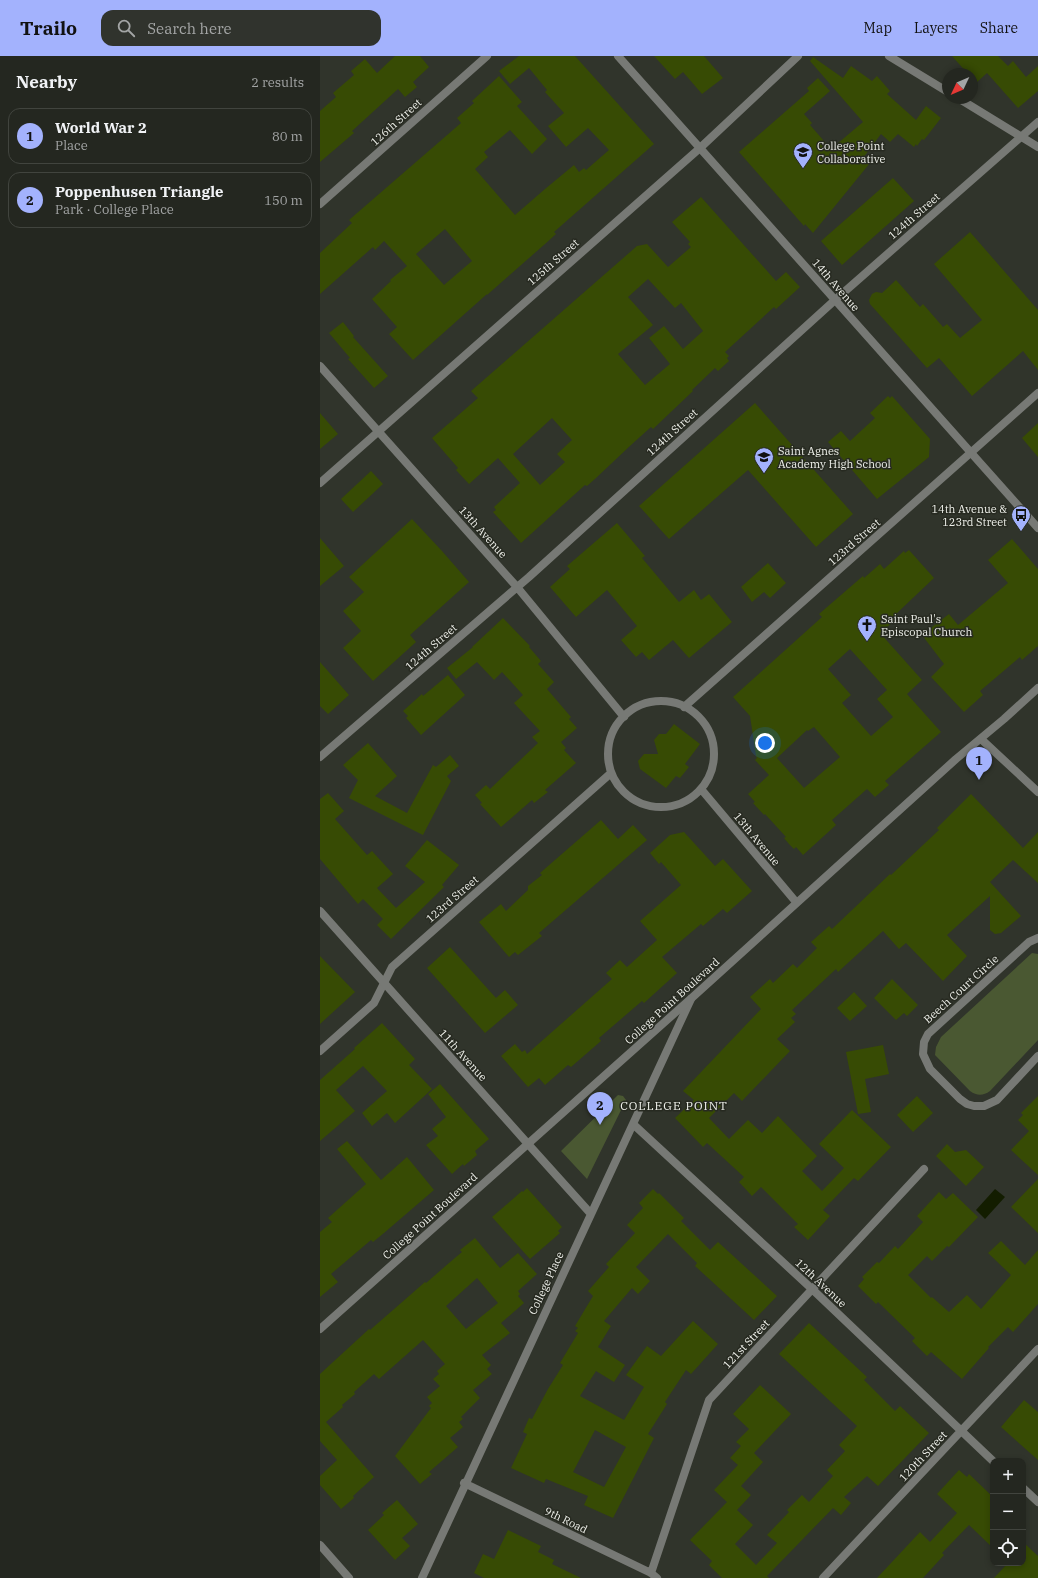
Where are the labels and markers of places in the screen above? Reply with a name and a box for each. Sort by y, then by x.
place label: College Point Collaborative [817,139,886,166]
school or university icon: College Point Collaborative [792,141,814,169]
place label: Saint Agnes Academy High School [778,444,891,471]
school or university icon: Saint Agnes Academy High School [753,446,775,474]
place label: 14th Avenue & 123rd Street [931,502,1007,529]
bus stop icon: 14th Avenue & 123rd Street [1010,504,1032,532]
place label: Saint Paul's Episcopal Church [881,612,972,639]
church icon: Saint Paul's Episcopal Church [856,614,878,642]
pin: 1 [966,747,992,780]
pin: 2 [587,1092,613,1125]

